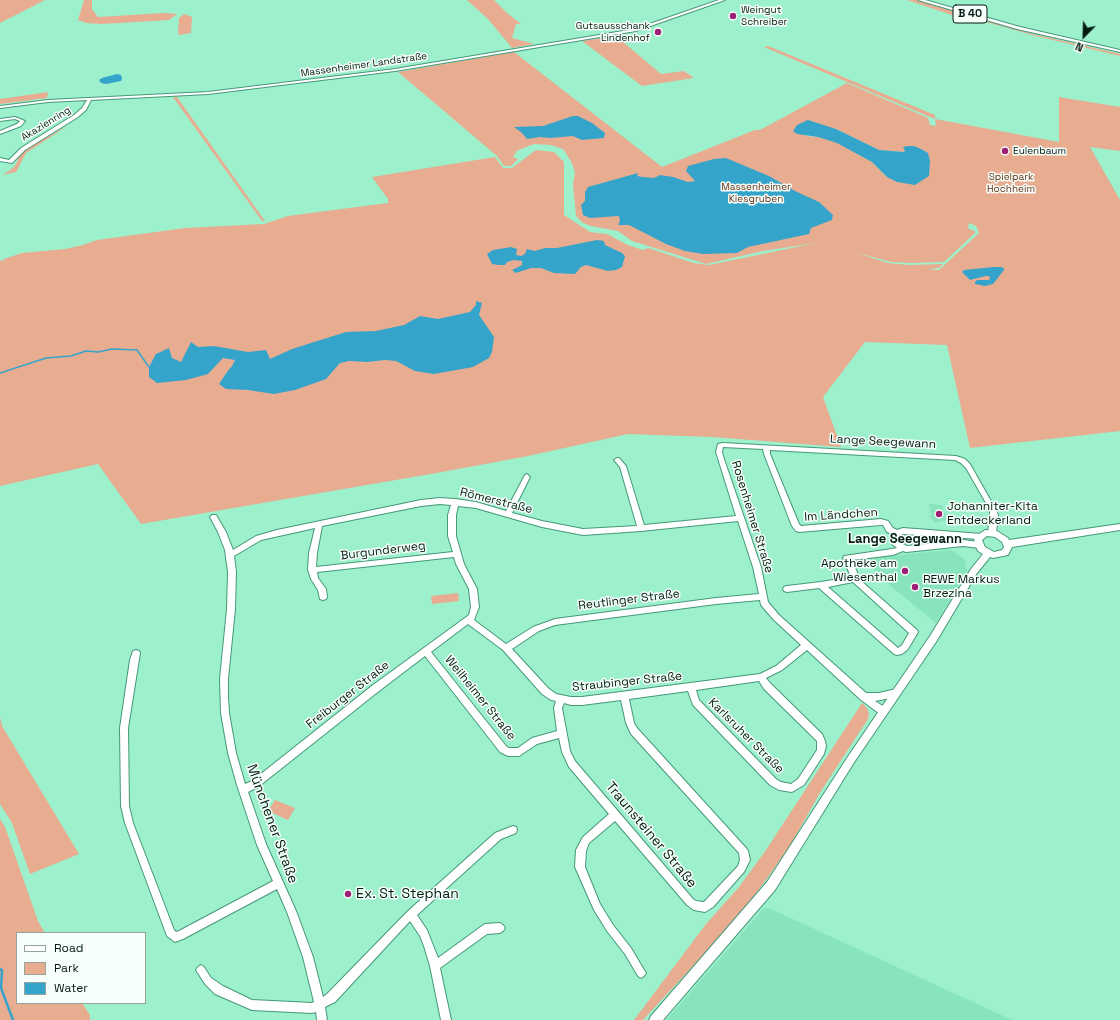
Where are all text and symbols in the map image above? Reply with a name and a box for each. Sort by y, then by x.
place label: Weingut Schreiber [741,4,787,28]
road number: B 40 [953,5,987,23]
marker: Weingut Schreiber [728,11,738,21]
north arrow [1064,16,1104,56]
place label: Gutsausschank Lindenhof [576,20,650,44]
marker: Gutsausschank Lindenhof [653,27,663,37]
text: N [1073,39,1085,55]
street label: Massenheimer Landstraße [300,50,428,80]
street label: Akazienring [19,104,73,144]
place label: Eulenbaum [1013,145,1066,157]
marker: Eulenbaum [1000,146,1010,156]
park label: Spielpark Hochheim [987,171,1035,194]
park label: Massenheimer Kiesgruben [721,181,791,204]
street label: Lange Seegewann [830,432,936,452]
street label: Rosenheimer Straße [728,459,776,575]
street label: Römerstraße [458,485,534,517]
place label: Johanniter-Kita Entdeckerland [947,500,1038,528]
street label: Im Ländchen [804,505,878,525]
marker: Johanniter-Kita Entdeckerland [934,509,944,519]
district label: Lange Seegewann [848,531,962,547]
street label: Burgunderweg [340,539,426,563]
place label: Apotheke am Wiesenthal [821,557,897,585]
marker: Apotheke am Wiesenthal [900,566,910,576]
place label: REWE Markus Brzezina [923,573,1000,601]
marker: REWE Markus Brzezina [910,582,920,592]
street label: Reutlinger Straße [578,587,680,613]
street label: Weilheimer Straße [442,653,518,743]
street label: Freiburger Straße [304,658,392,732]
street label: Straubinger Straße [571,669,683,695]
street label: Karlsruher Straße [705,695,787,777]
street label: Münchener Straße [243,762,301,886]
street label: Traunsteiner Straße [602,779,700,891]
place label: Ex. St. Stephan [356,886,459,902]
marker: Ex. St. Stephan [343,889,353,899]
legend [16,932,146,1004]
text: Road [54,940,83,956]
text: Park [54,960,79,976]
text: Water [54,980,88,996]

